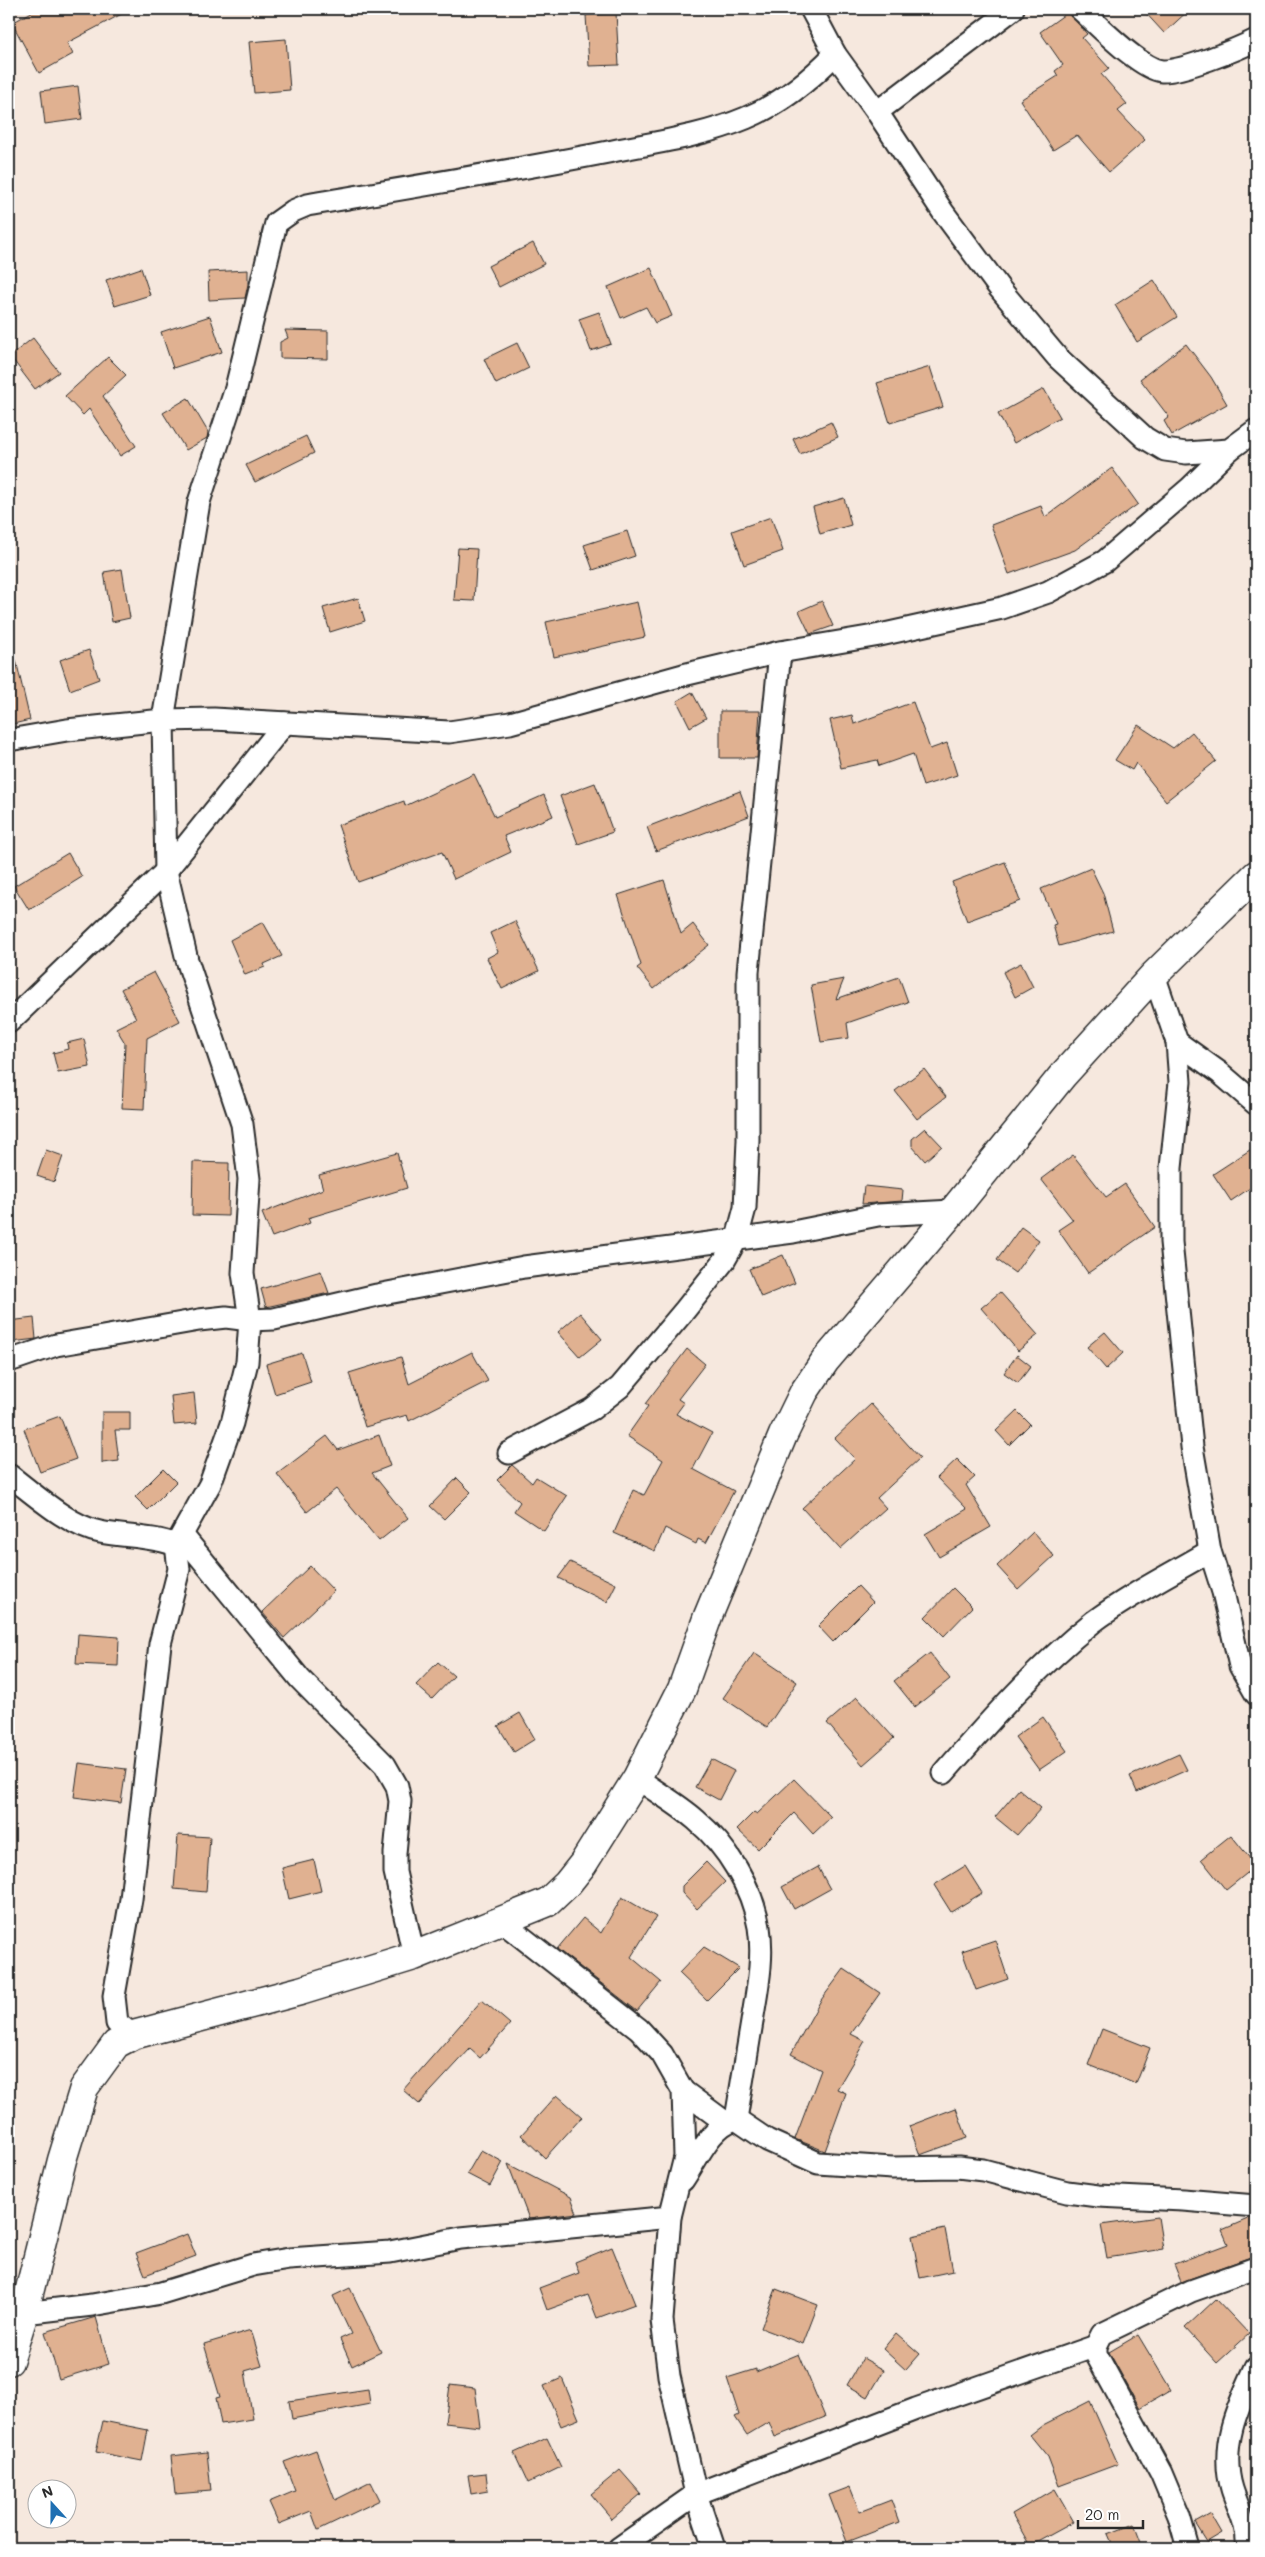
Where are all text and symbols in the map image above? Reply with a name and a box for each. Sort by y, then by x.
north arrow [28,2480,78,2530]
text: N [39,2481,56,2502]
scale bar [1078,2497,1142,2529]
text: 20 m [1085,2504,1119,2524]

